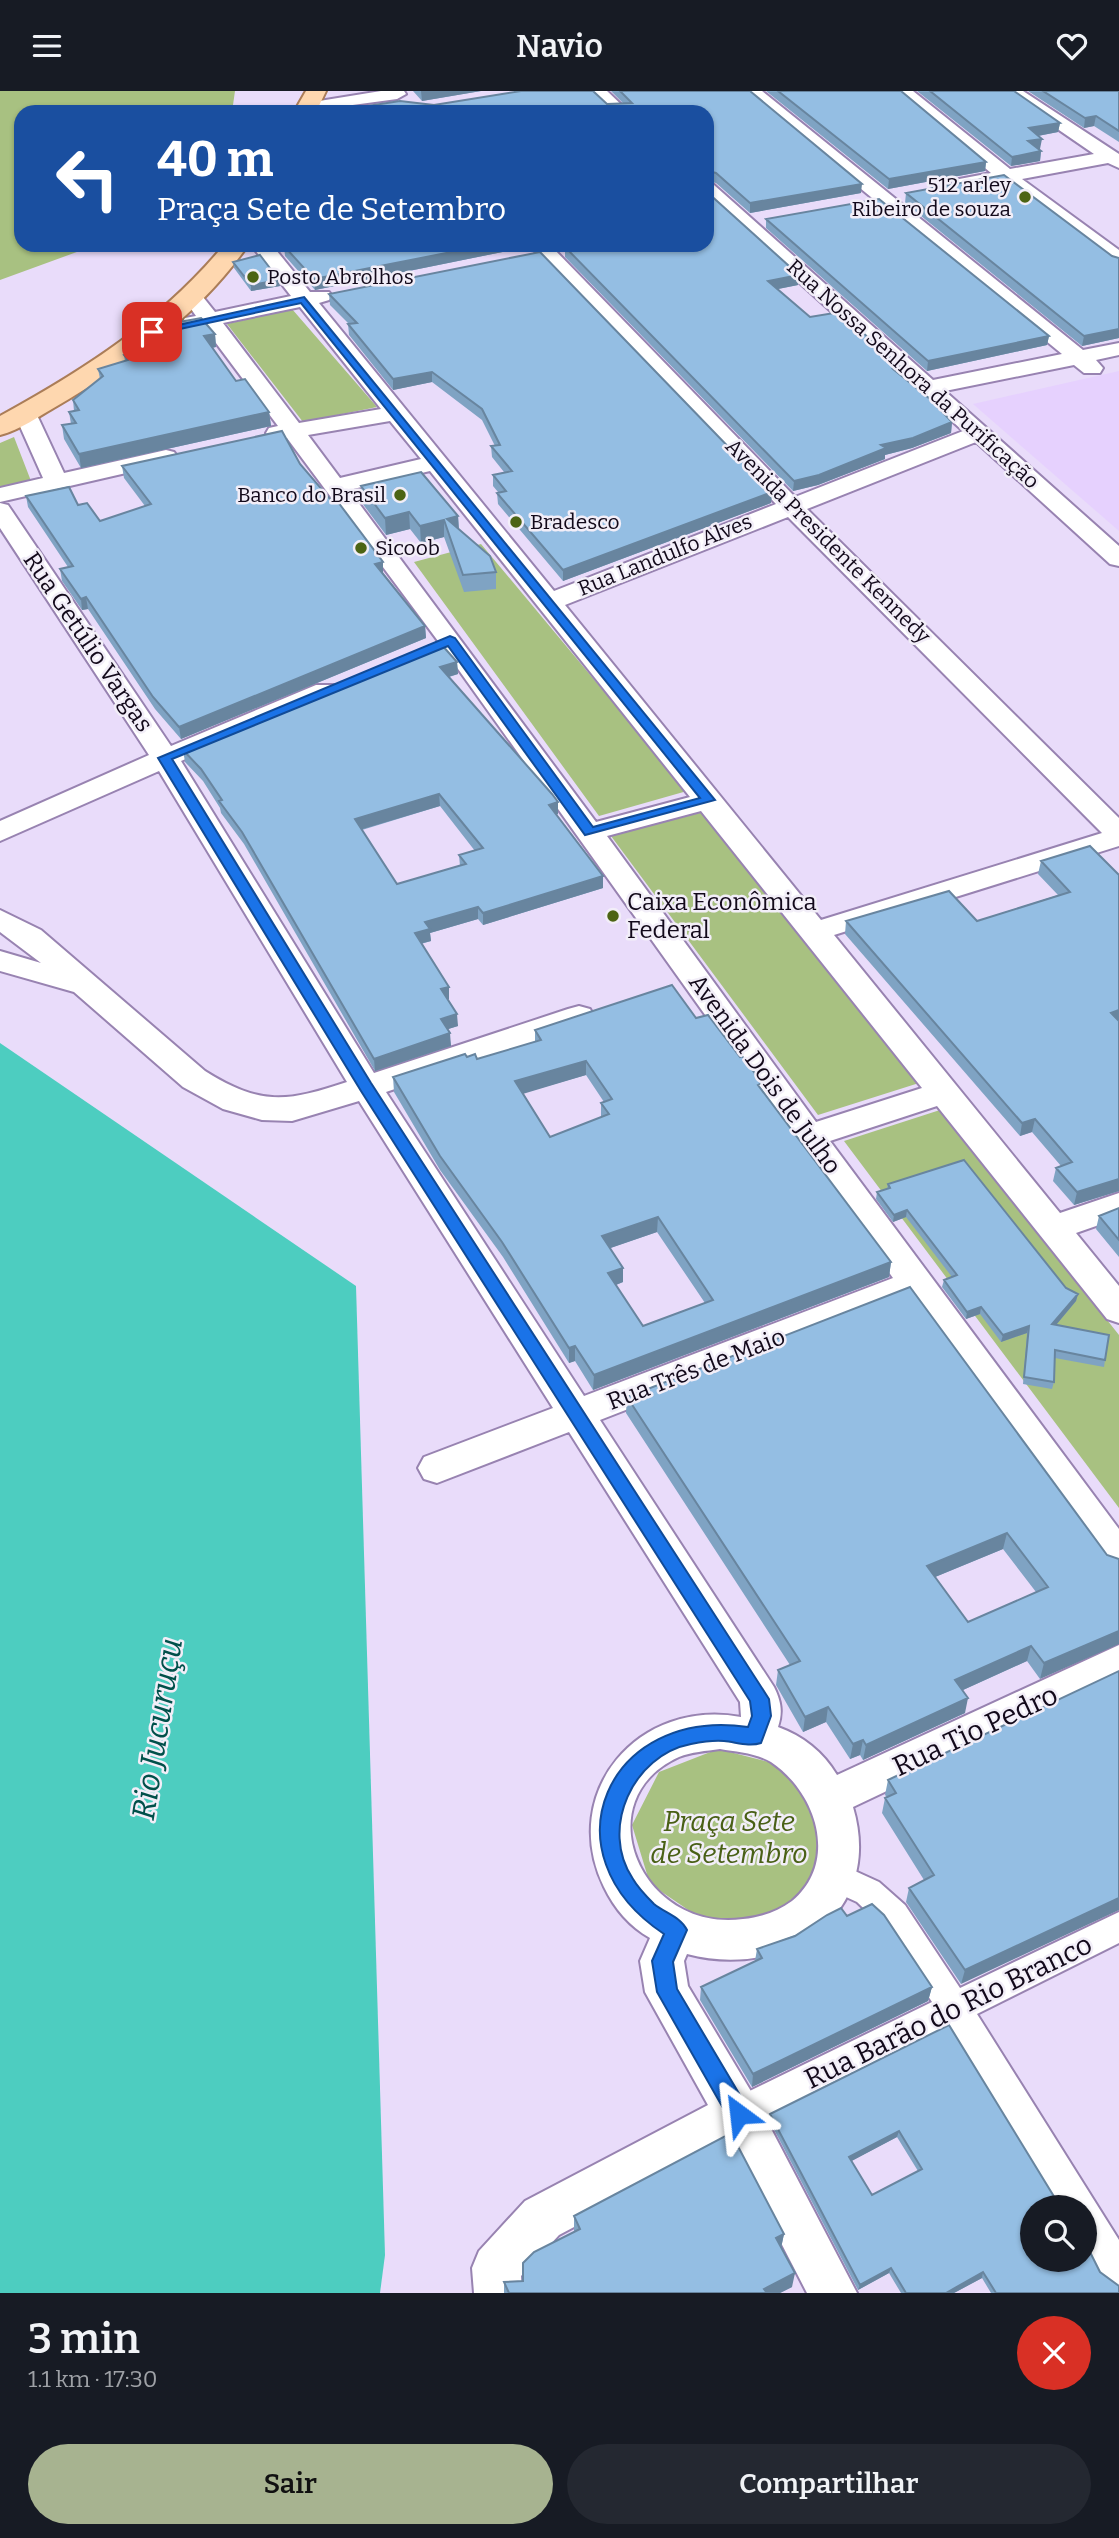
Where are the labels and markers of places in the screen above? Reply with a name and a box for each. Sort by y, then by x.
place label: 512 arley Ribeiro de souza [852,172,1012,222]
marker: 512 arley Ribeiro de souza [1017,189,1033,205]
place label: Posto Abrolhos [267,264,414,290]
marker: Posto Abrolhos [245,269,261,285]
pin [122,302,182,362]
place label: Banco do Brasil [237,482,386,508]
marker: Banco do Brasil [392,487,408,503]
place label: Bradesco [530,509,620,535]
marker: Bradesco [508,514,524,530]
place label: Sicoob [375,535,440,561]
marker: Sicoob [353,540,369,556]
place label: Caixa Econômica Federal [627,888,817,944]
marker: Caixa Econômica Federal [605,908,621,924]

